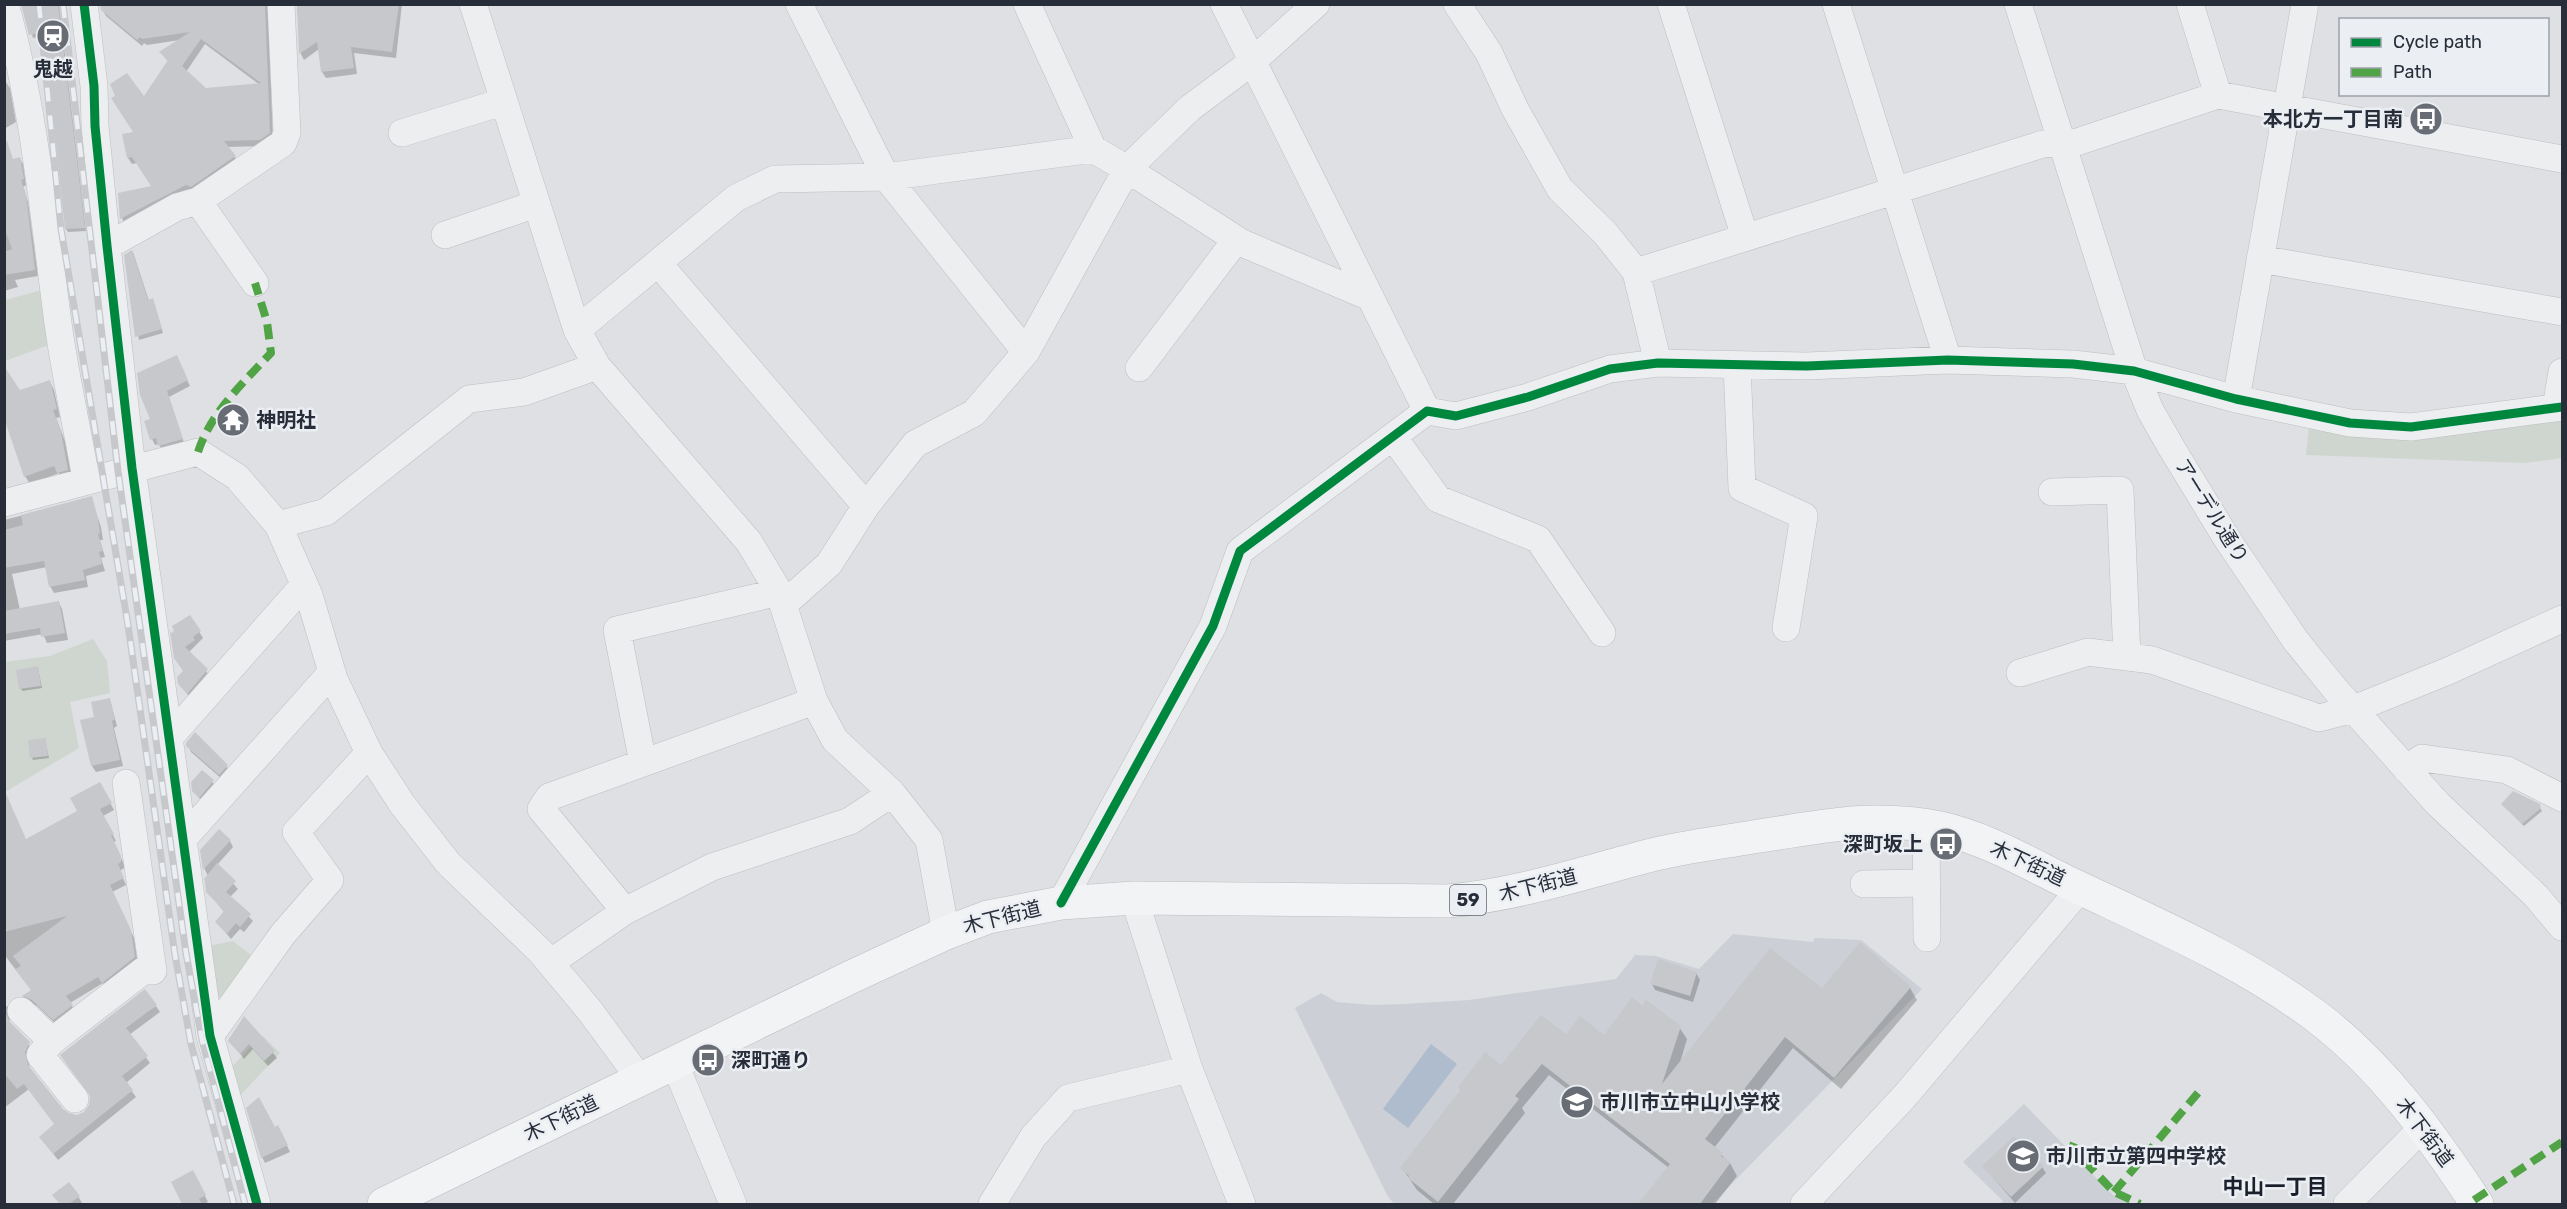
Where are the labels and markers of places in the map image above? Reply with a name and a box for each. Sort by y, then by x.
station icon: 鬼越 [35,18,71,54]
place label: 鬼越 [33,57,73,81]
bus stop icon: 本北方一丁目南 [2408,101,2444,137]
place label: 本北方一丁目南 [2263,107,2403,131]
temple icon: 神明社 [215,402,251,438]
place label: 神明社 [256,408,316,432]
bus stop icon: 深町坂上 [1928,826,1964,862]
place label: 深町坂上 [1843,832,1923,856]
bus stop icon: 深町通り [690,1042,726,1078]
place label: 深町通り [731,1048,811,1072]
school or university icon: 市川市立中山小学校 [1559,1084,1595,1120]
place label: 市川市立中山小学校 [1600,1090,1780,1114]
school or university icon: 市川市立第四中学校 [2005,1138,2041,1174]
place label: 市川市立第四中学校 [2046,1144,2226,1168]

